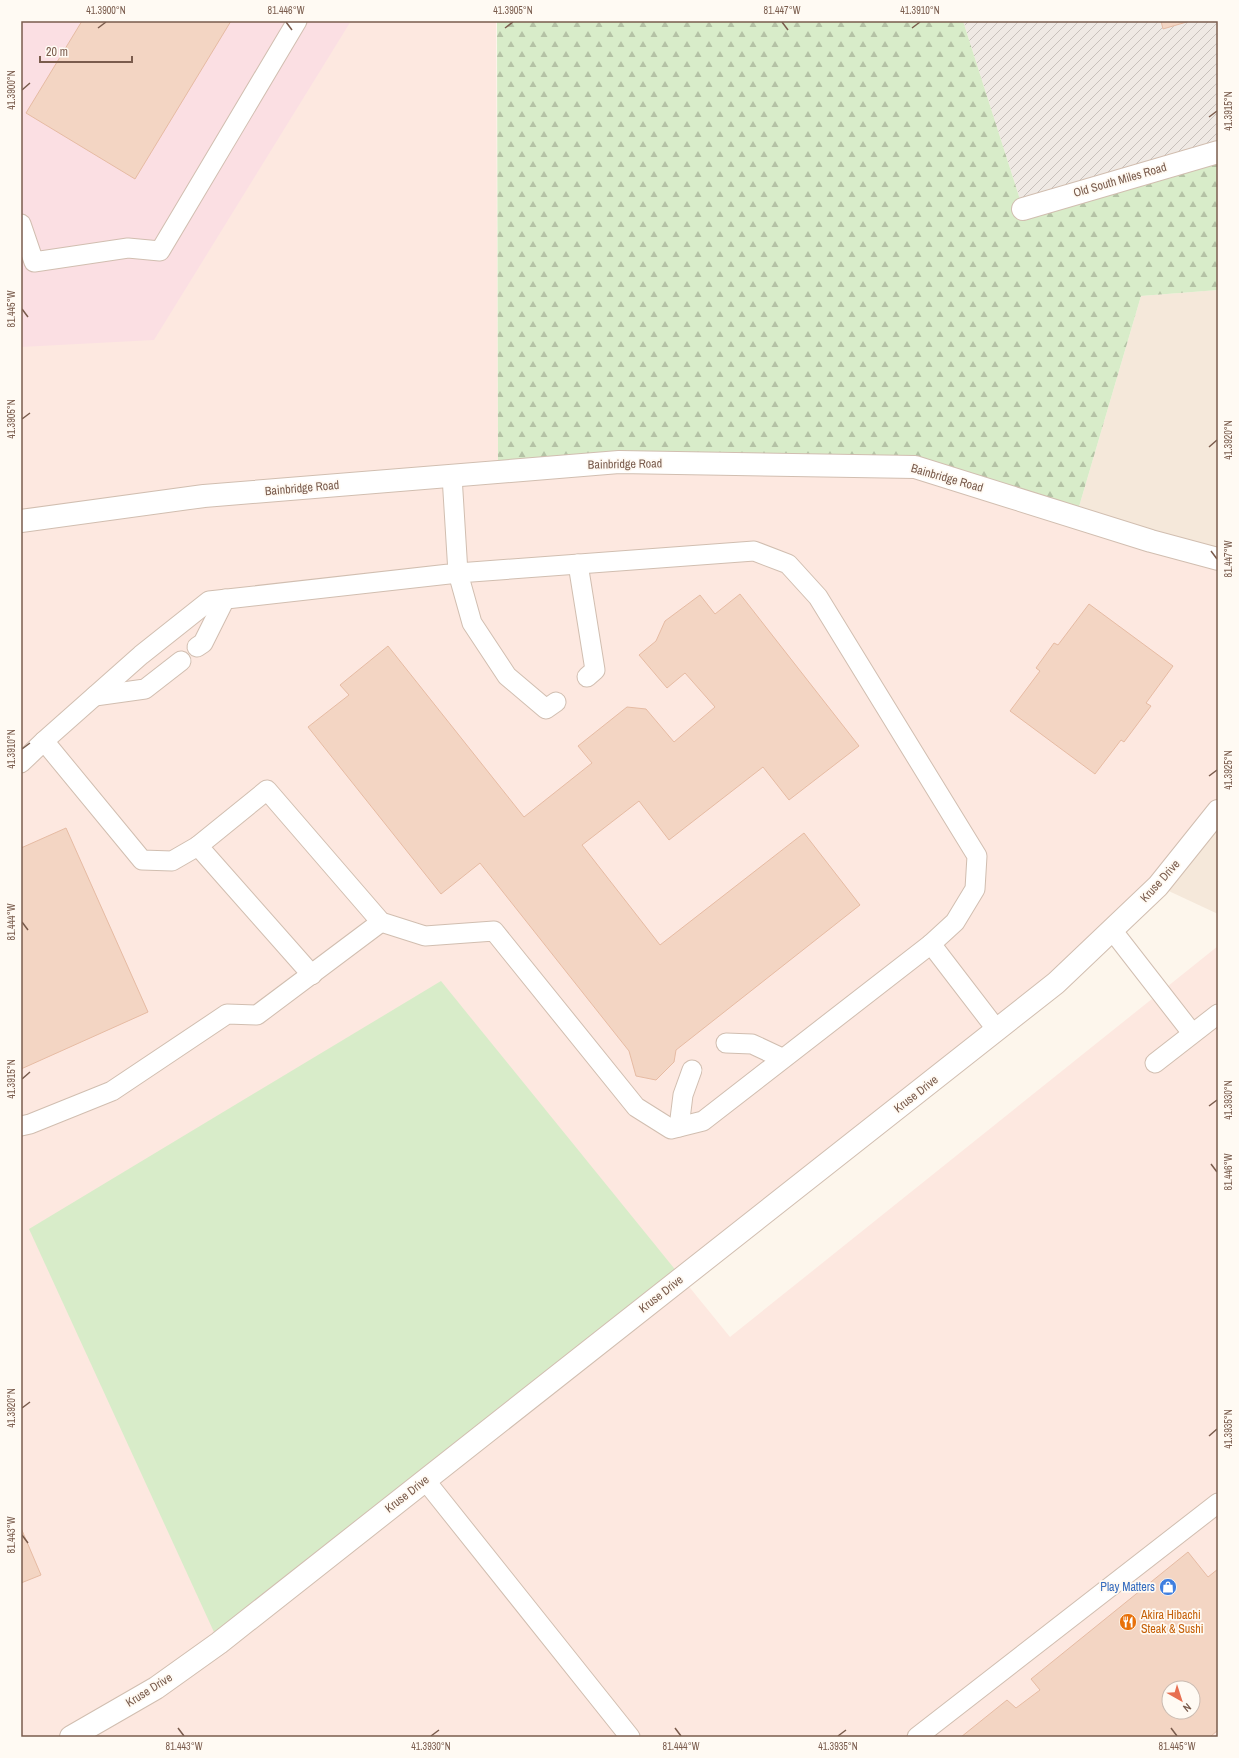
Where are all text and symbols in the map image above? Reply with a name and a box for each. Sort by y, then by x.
text: 41.3900°N [86,4,126,17]
text: 81.446°W [268,4,305,17]
text: 41.3905°N [493,4,533,17]
text: 81.447°W [764,4,801,17]
text: 41.3910°N [900,4,940,17]
scale bar [40,38,132,64]
text: 20 m [46,44,68,60]
text: 41.3900°N [5,70,18,110]
text: 41.3915°N [1222,91,1235,131]
street label: Old South Miles Road [1072,159,1168,201]
text: 81.445°W [5,290,18,327]
text: 41.3905°N [5,399,18,439]
text: 41.3920°N [1222,420,1235,460]
street label: Bainbridge Road [588,455,662,473]
street label: Bainbridge Road [909,460,985,496]
street label: Bainbridge Road [264,477,340,499]
text: 81.447°W [1222,540,1235,577]
text: 41.3910°N [5,729,18,769]
text: 41.3925°N [1222,750,1235,790]
street label: Kruse Drive [1137,856,1183,906]
text: 81.444°W [5,903,18,940]
text: 41.3915°N [5,1059,18,1099]
street label: Kruse Drive [891,1072,941,1116]
text: 41.3930°N [1222,1080,1235,1120]
text: 81.446°W [1222,1153,1235,1190]
street label: Kruse Drive [636,1272,686,1316]
text: 41.3920°N [5,1388,18,1428]
text: 41.3935°N [1222,1409,1235,1449]
street label: Kruse Drive [382,1472,432,1516]
text: 81.443°W [5,1516,18,1553]
shop icon: Play Matters [1158,1577,1178,1597]
place label: Play Matters [1100,1579,1155,1595]
place label: Akira Hibachi Steak & Sushi [1140,1607,1203,1637]
restaurant icon: Akira Hibachi Steak & Sushi [1118,1612,1138,1632]
street label: Kruse Drive [123,1669,175,1711]
north arrow [1161,1680,1201,1720]
text: N [1180,1700,1194,1715]
text: 81.443°W [166,1740,203,1753]
text: 41.3930°N [411,1740,451,1753]
text: 81.444°W [663,1740,700,1753]
text: 41.3935°N [818,1740,858,1753]
text: 81.445°W [1159,1740,1196,1753]

